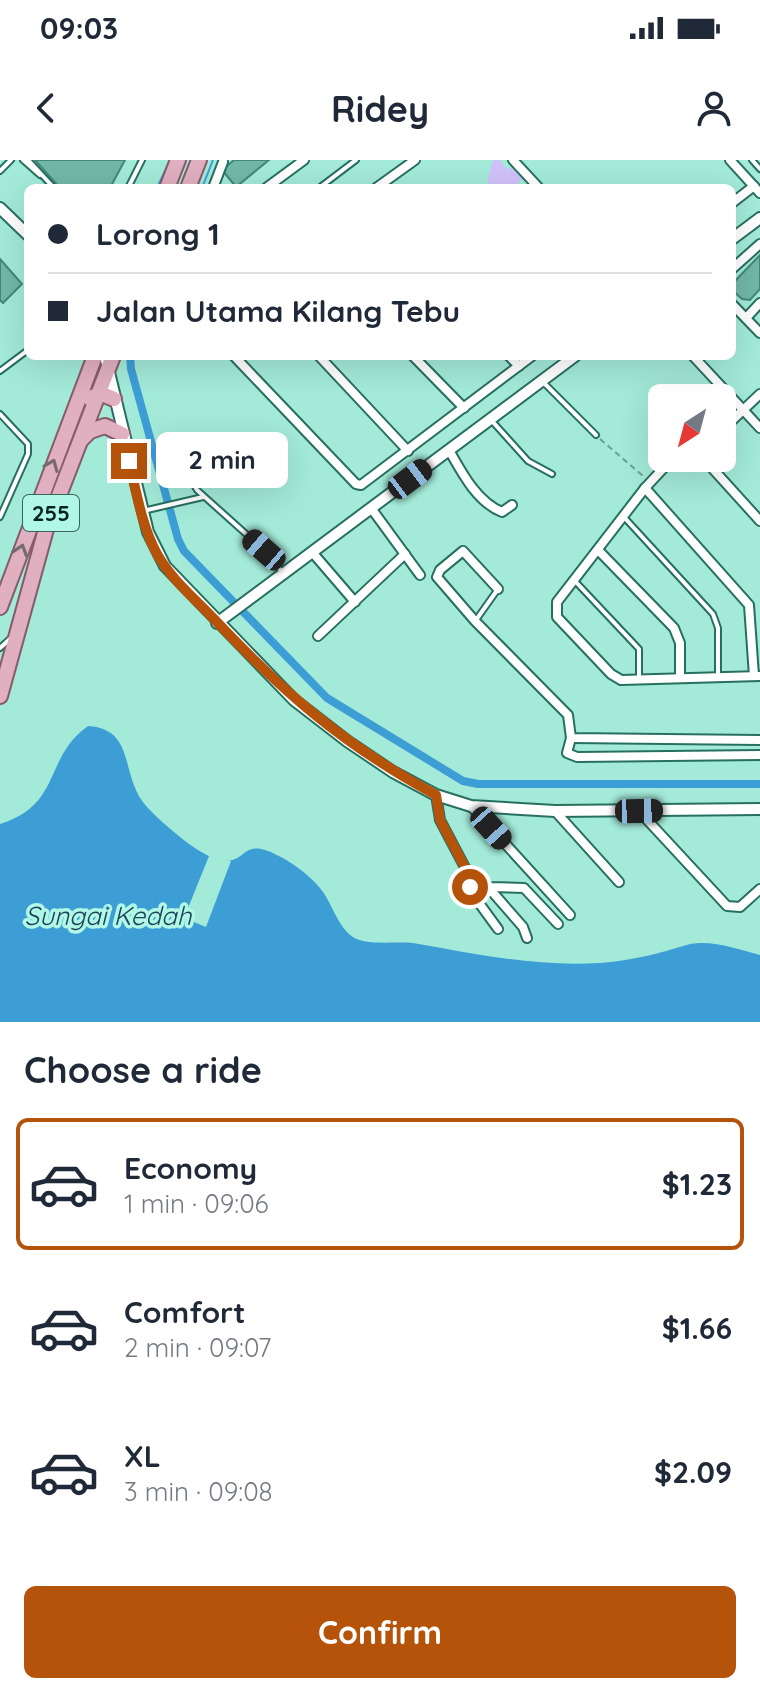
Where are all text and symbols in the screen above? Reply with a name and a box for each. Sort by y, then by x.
text: 09:03 [40,9,118,47]
icon: back [24,86,68,130]
text: Ridey [331,86,429,131]
icon: person [692,86,736,130]
text: Lorong 1 [96,215,220,253]
text: Jalan Utama Kilang Tebu [96,292,460,330]
north arrow [648,384,736,472]
map controls [648,384,736,472]
callout: 2 min [157,433,289,489]
route end [111,443,147,479]
text: 2 min [188,443,256,476]
car [384,455,436,503]
one-way arrow [43,459,59,473]
road number: 255 [23,495,79,531]
car [238,525,290,575]
one-way arrow [11,544,27,558]
car [615,799,663,823]
car [466,802,516,854]
route start [452,869,488,905]
water label: Sungai Kedah [25,899,193,932]
text: Choose a ride [24,1047,262,1092]
icon: car [28,1148,100,1220]
text: Economy [124,1149,257,1187]
text: $1.23 [662,1165,732,1203]
text: 1 min · 09:06 [124,1187,269,1220]
icon: car [28,1292,100,1364]
text: Comfort [124,1293,245,1331]
text: $1.66 [662,1309,732,1347]
text: 2 min · 09:07 [124,1331,271,1364]
icon: car [28,1436,100,1508]
text: XL [124,1437,161,1475]
text: $2.09 [654,1453,732,1491]
text: 3 min · 09:08 [124,1475,273,1508]
button: Confirm [24,1586,736,1678]

